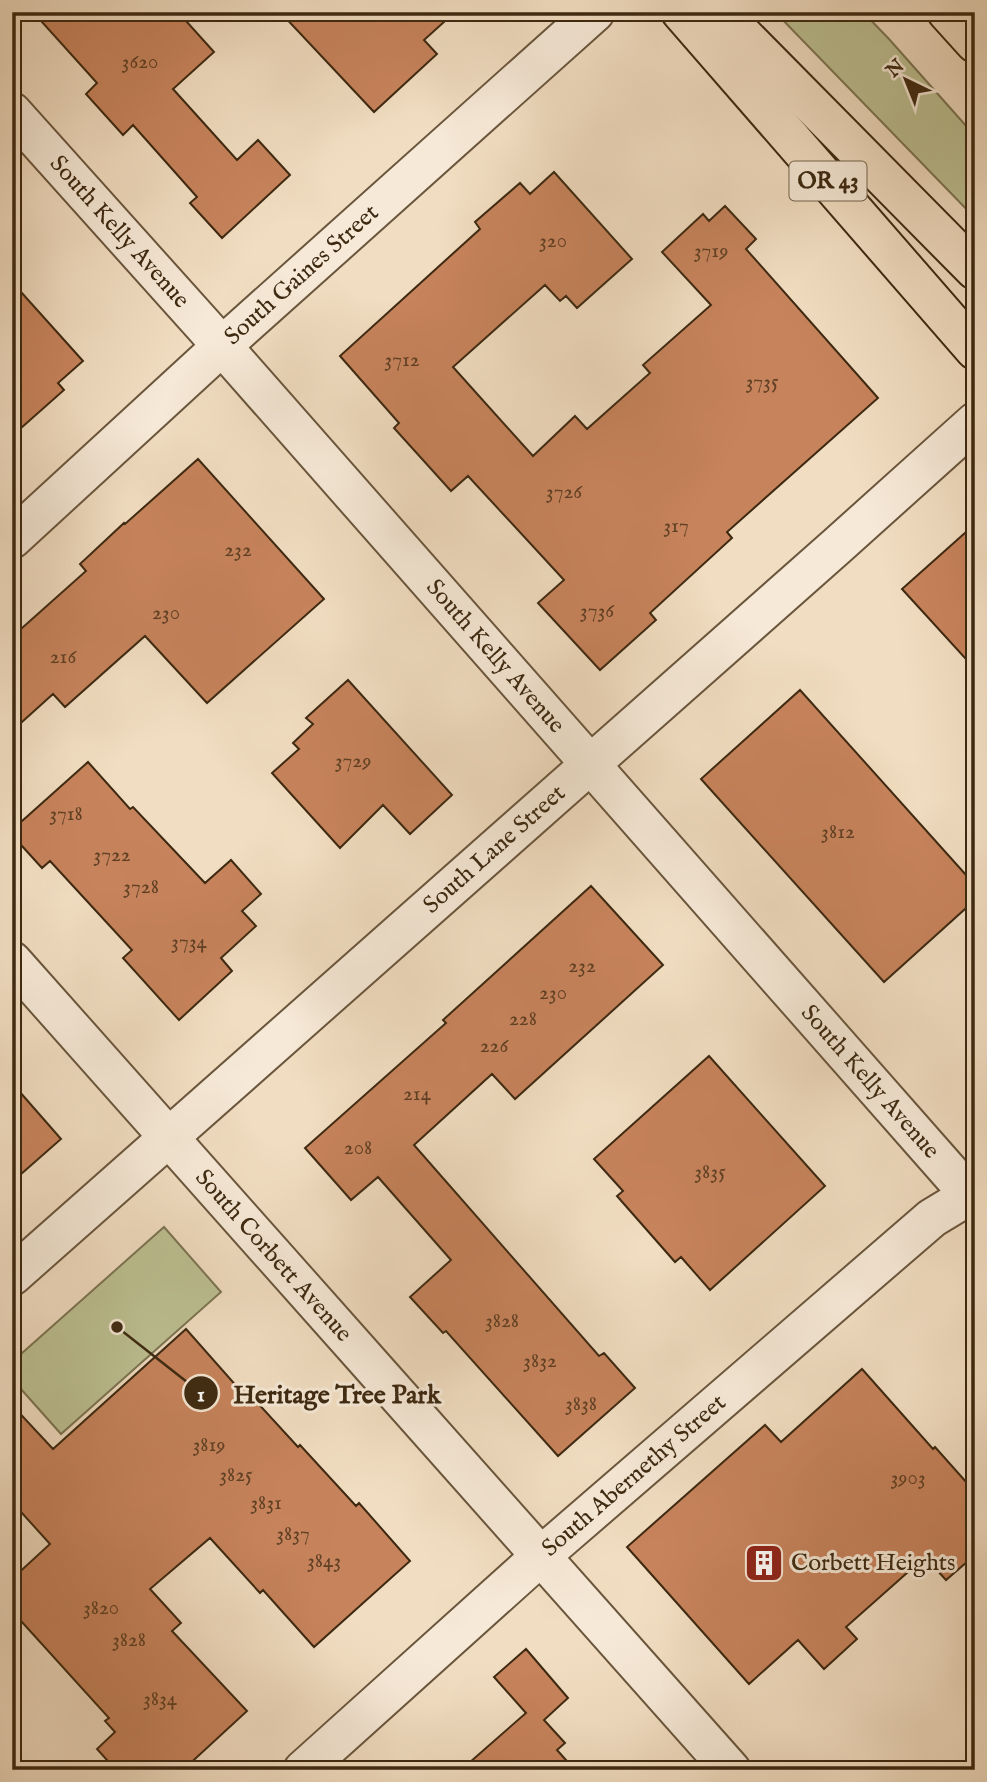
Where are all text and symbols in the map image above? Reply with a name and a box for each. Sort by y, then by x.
north arrow [872,46,942,116]
house number: 3620 [122,49,158,76]
text: N [881,54,910,84]
street label: South Kelly Avenue [43,149,196,315]
road number: OR 43 [790,162,866,200]
street label: South Gaines Street [218,198,385,352]
house number: 320 [539,228,567,255]
house number: 3719 [694,238,728,265]
house number: 3712 [384,347,420,374]
house number: 3735 [745,369,779,396]
house number: 3726 [546,479,583,506]
house number: 317 [663,513,689,540]
house number: 232 [224,537,252,564]
street label: South Kelly Avenue [419,573,572,740]
house number: 3736 [580,598,615,625]
house number: 230 [152,600,180,627]
house number: 216 [50,644,77,671]
house number: 3729 [335,748,371,775]
street label: South Lane Street [417,778,572,921]
house number: 3718 [49,801,83,828]
house number: 3812 [821,819,855,846]
house number: 3722 [93,842,131,869]
house number: 3728 [123,874,159,901]
house number: 3734 [171,929,208,956]
house number: 232 [568,953,596,980]
house number: 230 [539,980,567,1007]
street label: South Kelly Avenue [794,998,946,1166]
house number: 228 [509,1006,537,1033]
house number: 226 [480,1033,509,1060]
house number: 214 [403,1081,432,1108]
house number: 208 [344,1135,372,1162]
house number: 3835 [694,1159,726,1186]
street label: South Corbett Avenue [188,1163,359,1349]
house number: 3828 [485,1308,519,1335]
house number: 3832 [523,1348,557,1375]
callout: Heritage Tree Park [184,1370,454,1417]
text: Heritage Tree Park [233,1379,442,1412]
text: 1 [197,1382,205,1409]
street label: South Abernethy Street [535,1387,733,1564]
house number: 3838 [565,1391,597,1418]
house number: 3819 [192,1432,226,1459]
house number: 3825 [219,1462,253,1489]
house number: 3903 [890,1465,926,1492]
house number: 3831 [250,1490,282,1517]
house number: 3837 [276,1521,310,1548]
building icon: Corbett Heights [743,1542,785,1584]
house number: 3843 [307,1548,341,1575]
place label: Corbett Heights [791,1548,956,1579]
house number: 3820 [83,1595,119,1622]
house number: 3828 [112,1627,146,1654]
house number: 3834 [143,1686,178,1713]

